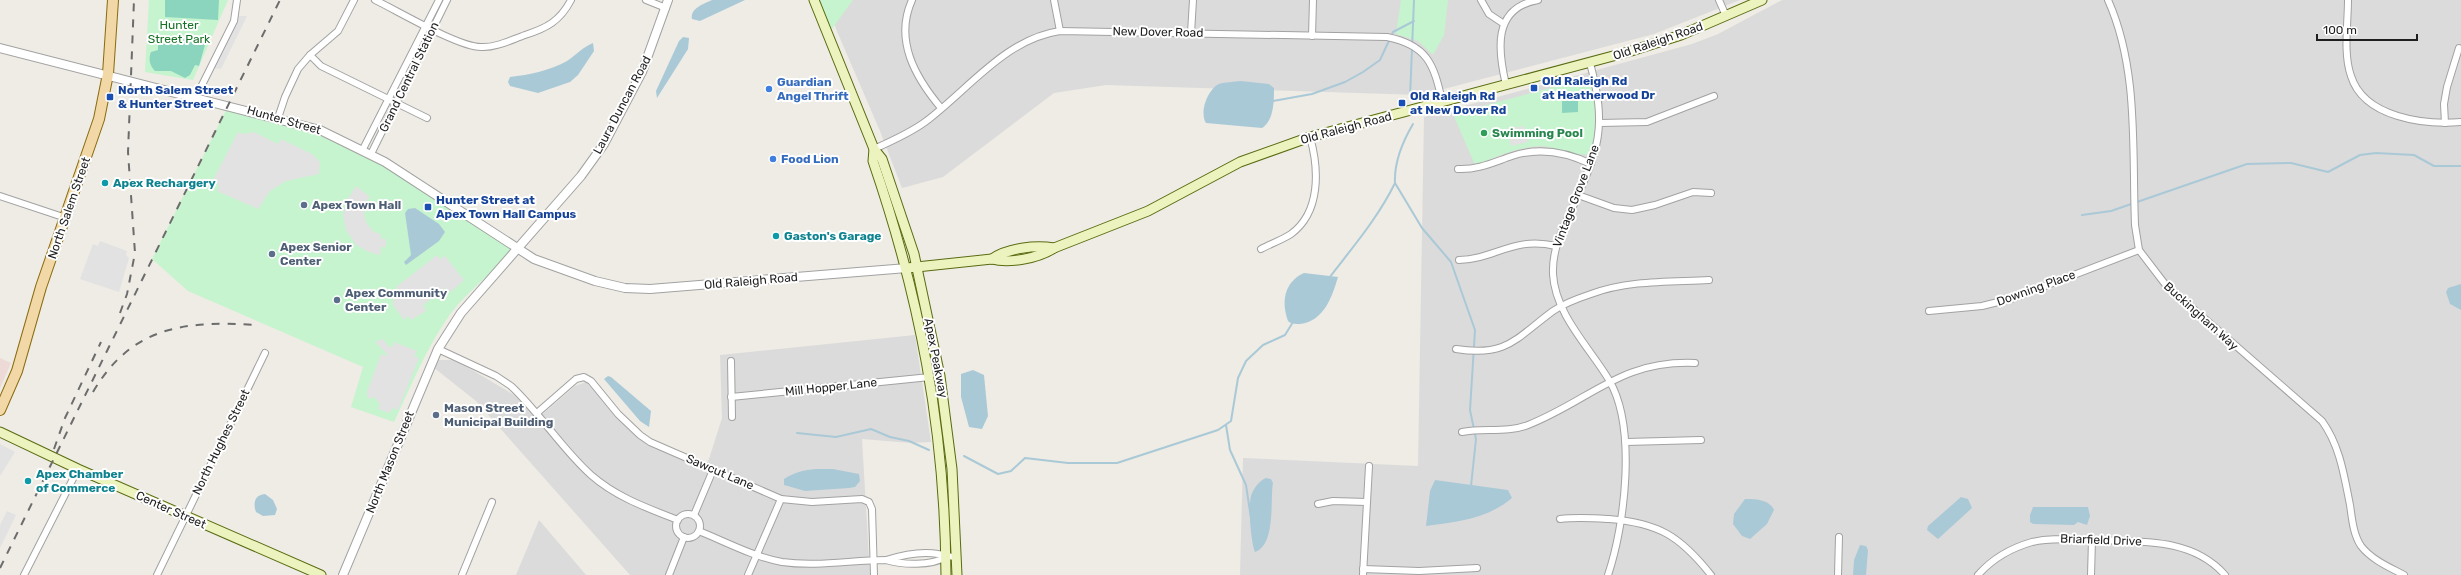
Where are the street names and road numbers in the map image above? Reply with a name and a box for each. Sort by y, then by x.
street label: Old Raleigh Road [1611,19,1705,63]
street label: Grand Central Station [376,20,442,134]
street label: New Dover Road [1112,24,1204,40]
street label: Laura Duncan Road [590,53,654,157]
street label: Hunter Street [245,103,323,137]
street label: Old Raleigh Road [1299,109,1393,147]
street label: Vintage Grove Lane [1550,142,1602,249]
street label: North Salem Street [45,155,93,261]
street label: Downing Place [1995,267,2078,309]
street label: Old Raleigh Road [704,270,798,292]
street label: Buckingham Way [2161,279,2241,353]
street label: Apex Peakway [921,317,951,399]
street label: Mill Hopper Lane [784,375,878,399]
street label: North Hughes Street [189,387,253,497]
street label: North Mason Street [363,409,417,515]
street label: Sawcut Lane [684,451,756,493]
street label: Center Street [134,488,208,532]
street label: Briarfield Drive [2060,532,2142,548]

